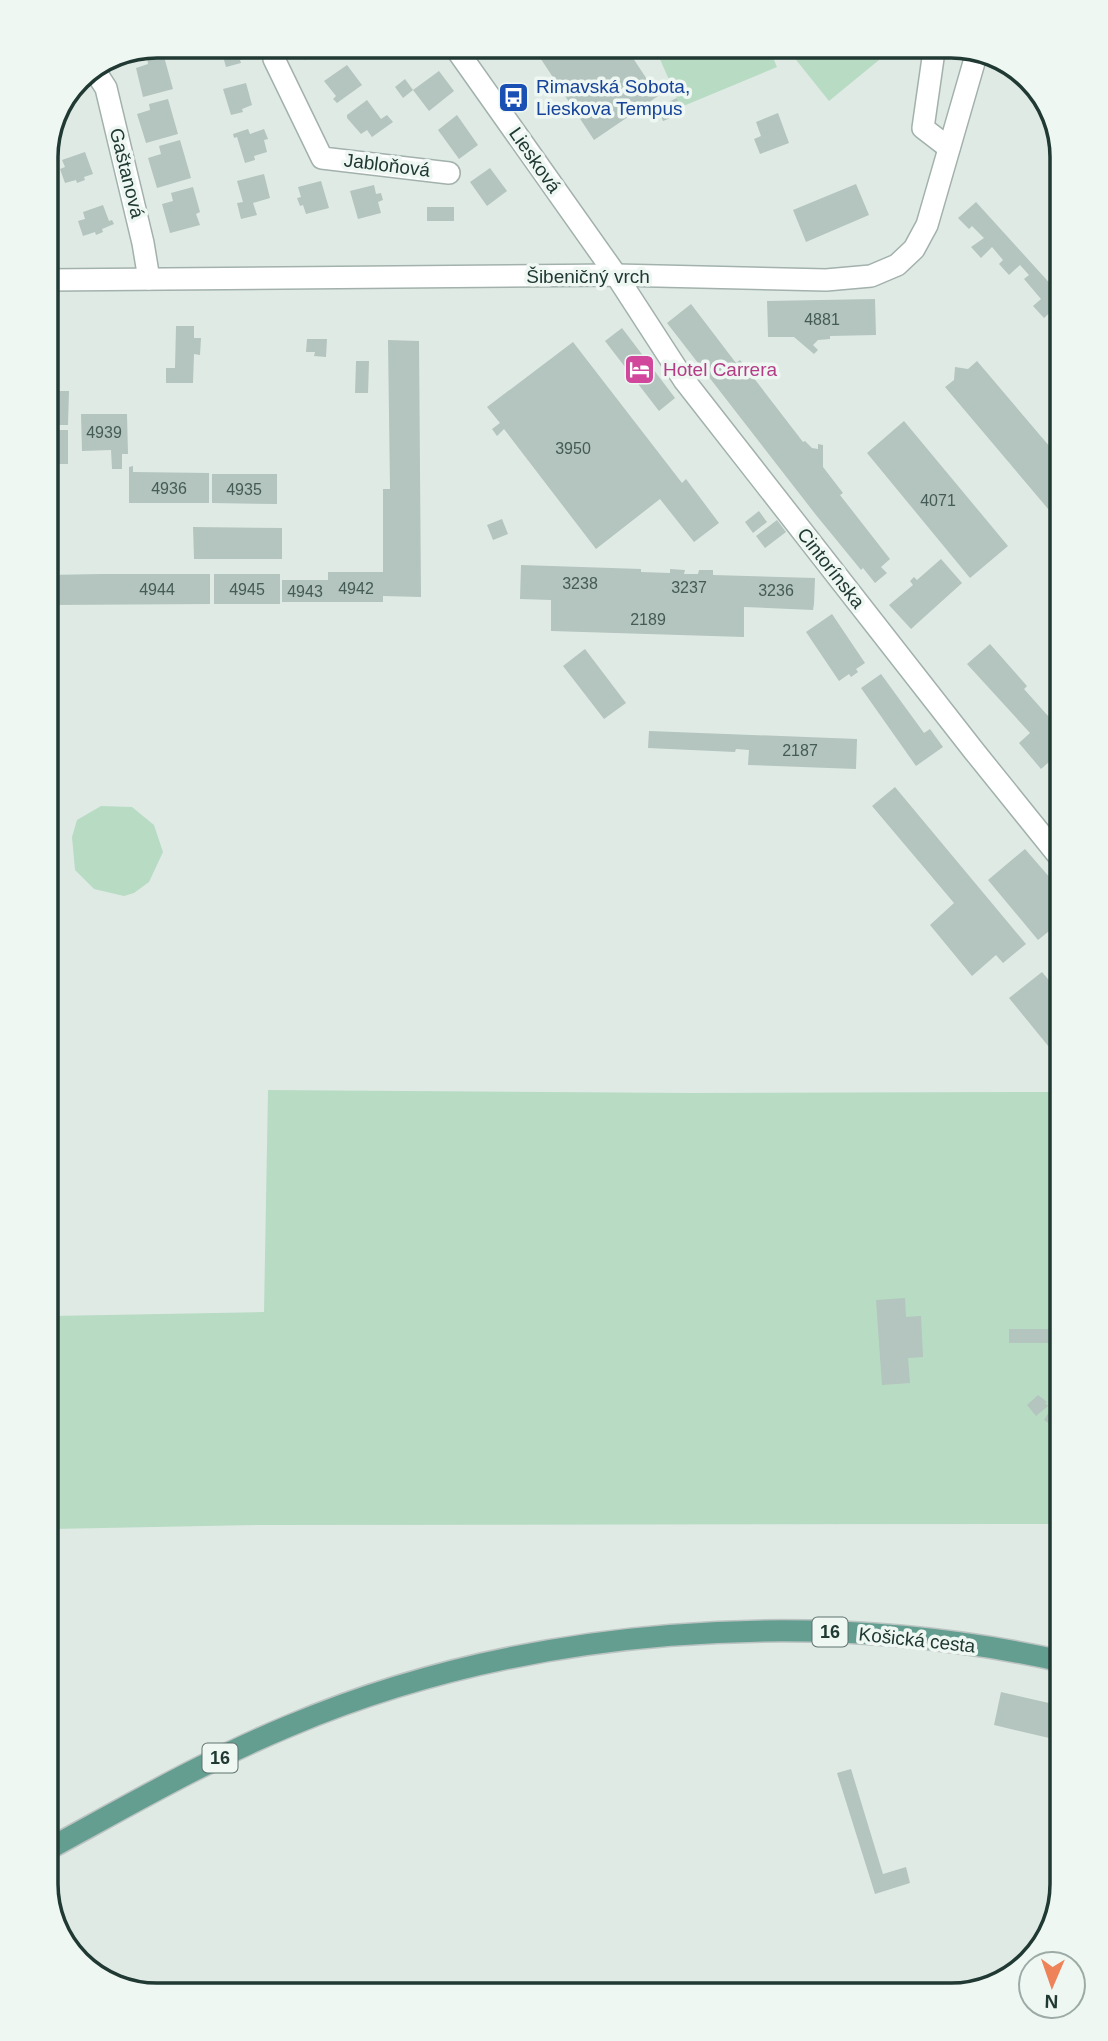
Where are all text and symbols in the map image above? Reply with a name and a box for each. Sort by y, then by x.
place label: Rimavská Sobota, Lieskova Tempus [536,76,690,119]
bus stop icon: Rimavská Sobota, Lieskova Tempus [496,80,530,114]
street label: Liesková [505,123,565,197]
street label: Gaštanová [106,126,148,221]
street label: Jabloňová [343,149,432,181]
street label: Šibeničný vrch [526,266,650,287]
house number: 4881 [804,311,840,328]
hotel icon: Hotel Carrera [623,352,657,386]
place label: Hotel Carrera [663,359,777,380]
house number: 4939 [86,424,122,441]
house number: 3950 [555,440,591,457]
house number: 4936 [151,480,187,497]
house number: 4935 [226,481,262,498]
house number: 4071 [920,492,956,509]
street label: Cintorínska [793,524,869,613]
house number: 3238 [562,575,598,592]
house number: 3237 [671,579,707,596]
house number: 4942 [338,580,374,597]
house number: 4944 [139,581,175,598]
house number: 4945 [229,581,265,598]
house number: 3236 [758,582,794,599]
house number: 4943 [287,583,323,600]
house number: 2189 [630,611,666,628]
house number: 2187 [782,742,818,759]
road number: 16 [812,1618,848,1646]
street label: Košická cesta [858,1623,977,1657]
road number: 16 [202,1744,238,1772]
north arrow [1017,1950,1087,2020]
text: N [1044,1991,1059,2012]

